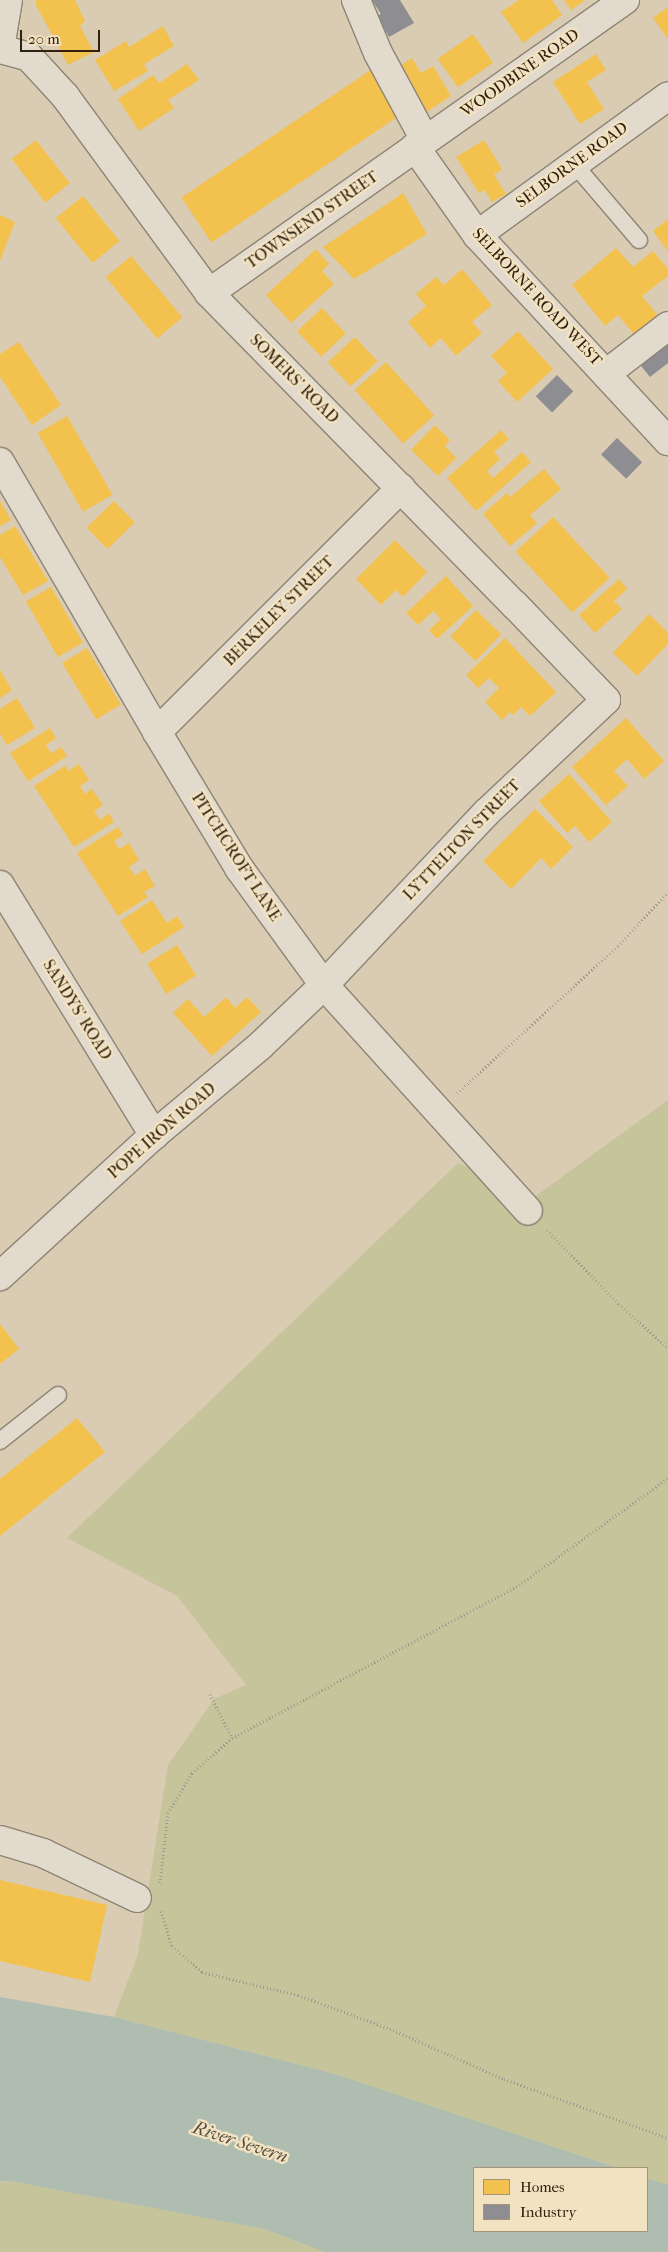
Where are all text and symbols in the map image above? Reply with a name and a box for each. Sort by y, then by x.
scale bar [22,20,102,52]
street label: WOODBINE ROAD [457,25,583,121]
text: 20 m [28,30,60,48]
street label: SELBORNE ROAD [512,118,632,212]
street label: TOWNSEND STREET [242,167,382,273]
street label: SELBORNE ROAD WEST [468,224,606,370]
street label: SOMERS' ROAD [246,331,342,427]
street label: BERKELEY STREET [220,552,338,670]
street label: LYTTELTON STREET [399,776,525,904]
street label: PITCHCROFT LANE [187,789,285,925]
street label: SANDYS' ROAD [39,956,115,1064]
street label: POPE IRON ROAD [104,1079,220,1183]
water label: River Severn [190,2118,290,2168]
legend [473,2167,648,2232]
text: Homes [520,2178,565,2196]
text: Industry [520,2203,576,2221]

